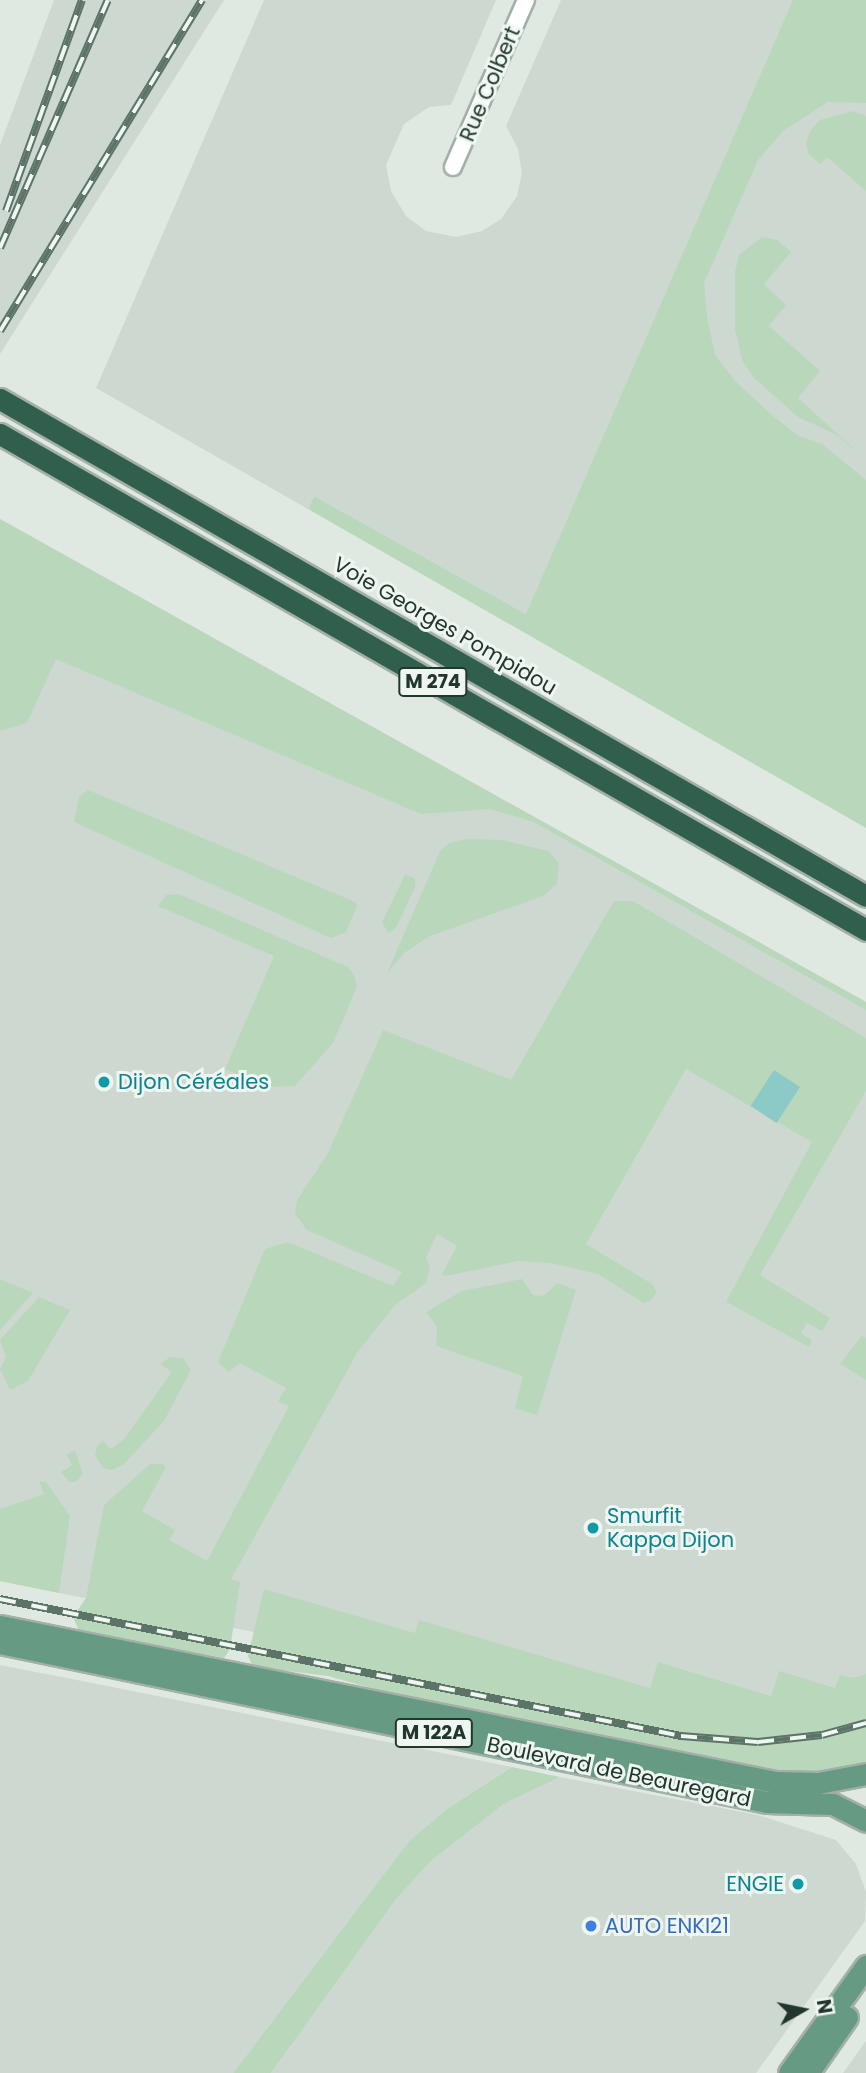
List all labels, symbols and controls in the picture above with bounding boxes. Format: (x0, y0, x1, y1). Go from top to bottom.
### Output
street label: Rue Colbert (454, 23, 526, 145)
street label: Voie Georges Pompidou (329, 552, 561, 700)
road number: M 274 (398, 666, 468, 698)
place label: Dijon Céréales (118, 1069, 269, 1095)
marker: Dijon Céréales (96, 1074, 112, 1090)
place label: Smurfit Kappa Dijon (607, 1503, 734, 1553)
marker: Smurfit Kappa Dijon (585, 1520, 601, 1536)
road number: M 122A (394, 1718, 474, 1749)
street label: Boulevard de Beauregard (485, 1732, 753, 1812)
place label: ENGIE (726, 1871, 784, 1897)
marker: ENGIE (790, 1876, 806, 1892)
place label: AUTO ENKI21 (605, 1913, 729, 1939)
marker: AUTO ENKI21 (583, 1918, 599, 1934)
north arrow (768, 1975, 838, 2045)
text: N (810, 1997, 839, 2016)

